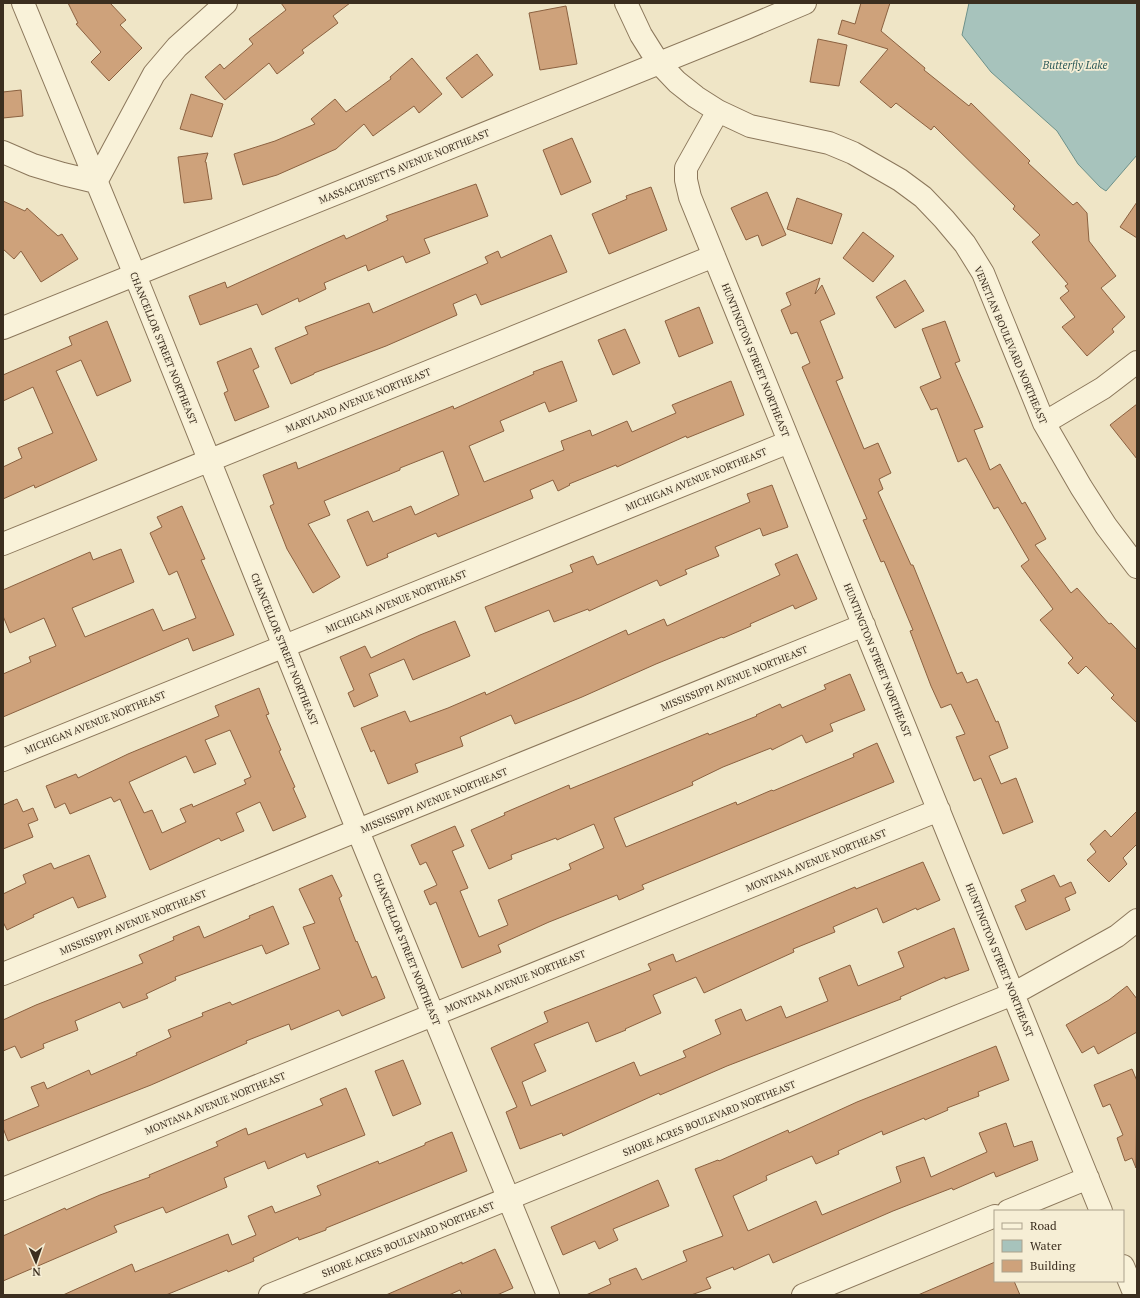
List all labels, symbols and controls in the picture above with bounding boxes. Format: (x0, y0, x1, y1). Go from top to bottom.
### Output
water label: Butterfly Lake (1042, 58, 1107, 72)
street label: MASSACHUSETTS AVENUE NORTHEAST (317, 126, 492, 207)
street label: VENETIAN BOULEVARD NORTHEAST (971, 264, 1050, 426)
street label: CHANCELLOR STREET NORTHEAST (127, 270, 200, 426)
street label: HUNTINGTON STREET NORTHEAST (719, 281, 792, 439)
street label: MARYLAND AVENUE NORTHEAST (284, 365, 433, 436)
street label: MICHIGAN AVENUE NORTHEAST (623, 445, 769, 514)
street label: MICHIGAN AVENUE NORTHEAST (323, 567, 469, 636)
street label: CHANCELLOR STREET NORTHEAST (248, 571, 321, 727)
street label: HUNTINGTON STREET NORTHEAST (841, 581, 914, 739)
street label: MISSISSIPPI AVENUE NORTHEAST (659, 643, 810, 714)
street label: MICHIGAN AVENUE NORTHEAST (22, 688, 168, 757)
street label: MISSISSIPPI AVENUE NORTHEAST (359, 765, 510, 836)
street label: MONTANA AVENUE NORTHEAST (744, 826, 889, 895)
street label: CHANCELLOR STREET NORTHEAST (370, 871, 443, 1027)
street label: HUNTINGTON STREET NORTHEAST (963, 881, 1036, 1039)
street label: MISSISSIPPI AVENUE NORTHEAST (58, 887, 209, 958)
street label: MONTANA AVENUE NORTHEAST (443, 947, 588, 1016)
street label: MONTANA AVENUE NORTHEAST (143, 1069, 288, 1138)
street label: SHORE ACRES BOULEVARD NORTHEAST (621, 1078, 798, 1159)
street label: SHORE ACRES BOULEVARD NORTHEAST (320, 1199, 497, 1280)
legend (994, 1210, 1124, 1282)
text: Road (1030, 1218, 1057, 1233)
text: Water (1030, 1238, 1062, 1253)
north arrow (16, 1242, 56, 1282)
text: Building (1030, 1258, 1076, 1273)
text: N (31, 1265, 41, 1279)

